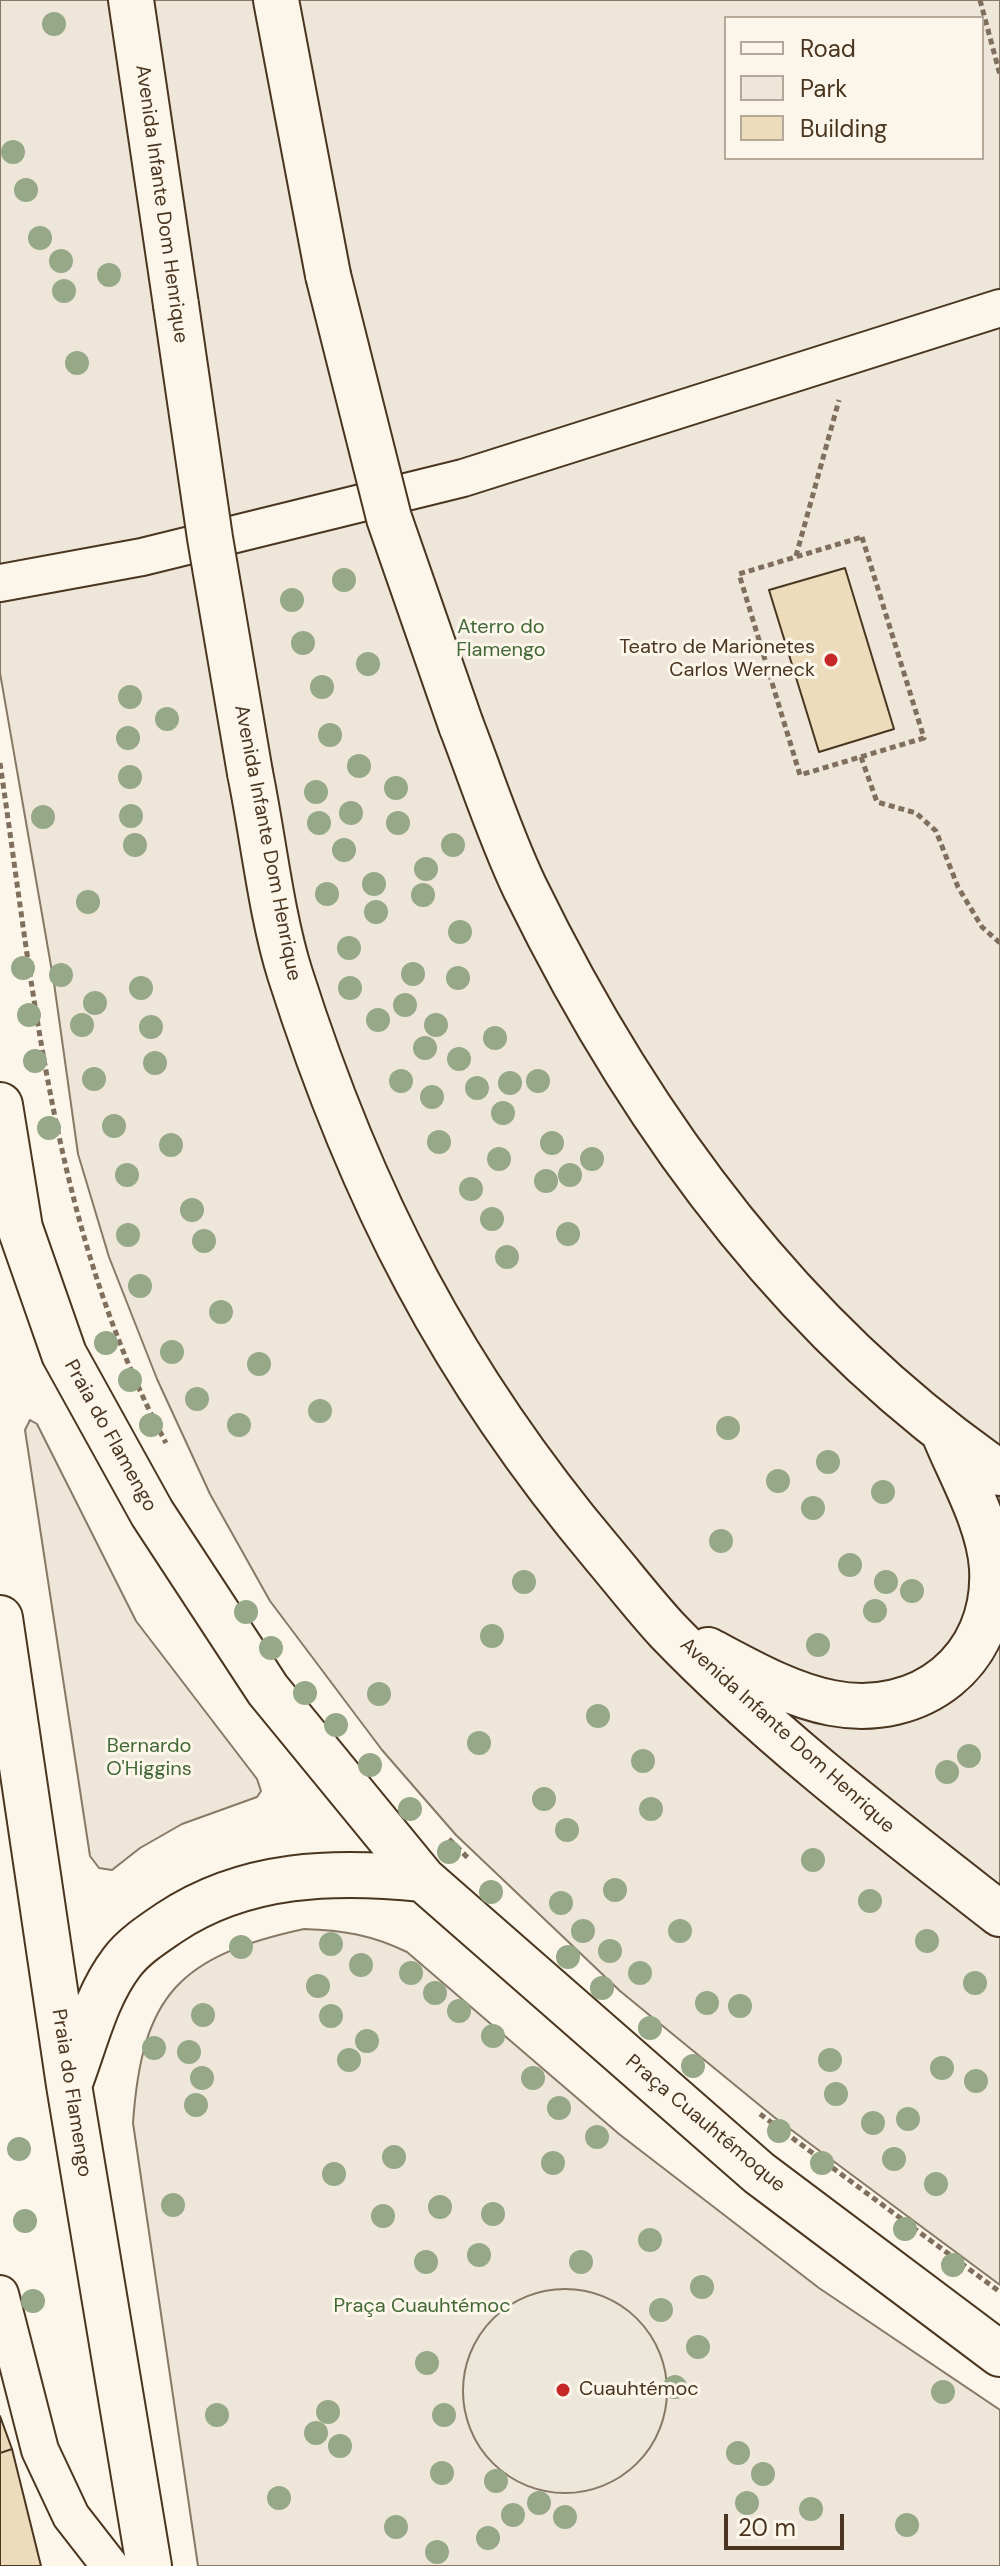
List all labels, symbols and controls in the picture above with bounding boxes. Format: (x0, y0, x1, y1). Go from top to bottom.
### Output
legend (724, 16, 984, 160)
text: Road (800, 33, 856, 64)
street label: Avenida Infante Dom Henrique (130, 63, 192, 345)
text: Park (800, 73, 847, 104)
text: Building (800, 113, 887, 144)
park label: Aterro do Flamengo (456, 616, 546, 663)
place label: Teatro de Marionetes Carlos Werneck (619, 636, 815, 683)
marker: Teatro de Marionetes Carlos Werneck (822, 651, 840, 669)
street label: Avenida Infante Dom Henrique (228, 703, 306, 983)
street label: Praia do Flamengo (58, 1356, 162, 1516)
street label: Avenida Infante Dom Henrique (675, 1633, 899, 1839)
park label: Bernardo O'Higgins (106, 1735, 192, 1782)
street label: Praia do Flamengo (46, 2007, 96, 2179)
street label: Praça Cuauhtémoque (620, 2050, 790, 2198)
park label: Praça Cuauhtémoc (333, 2295, 511, 2319)
place label: Cuauhtémoc (579, 2378, 699, 2402)
marker: Cuauhtémoc (554, 2381, 572, 2399)
scale bar (728, 2498, 848, 2548)
text: 20 m (738, 2512, 796, 2543)

